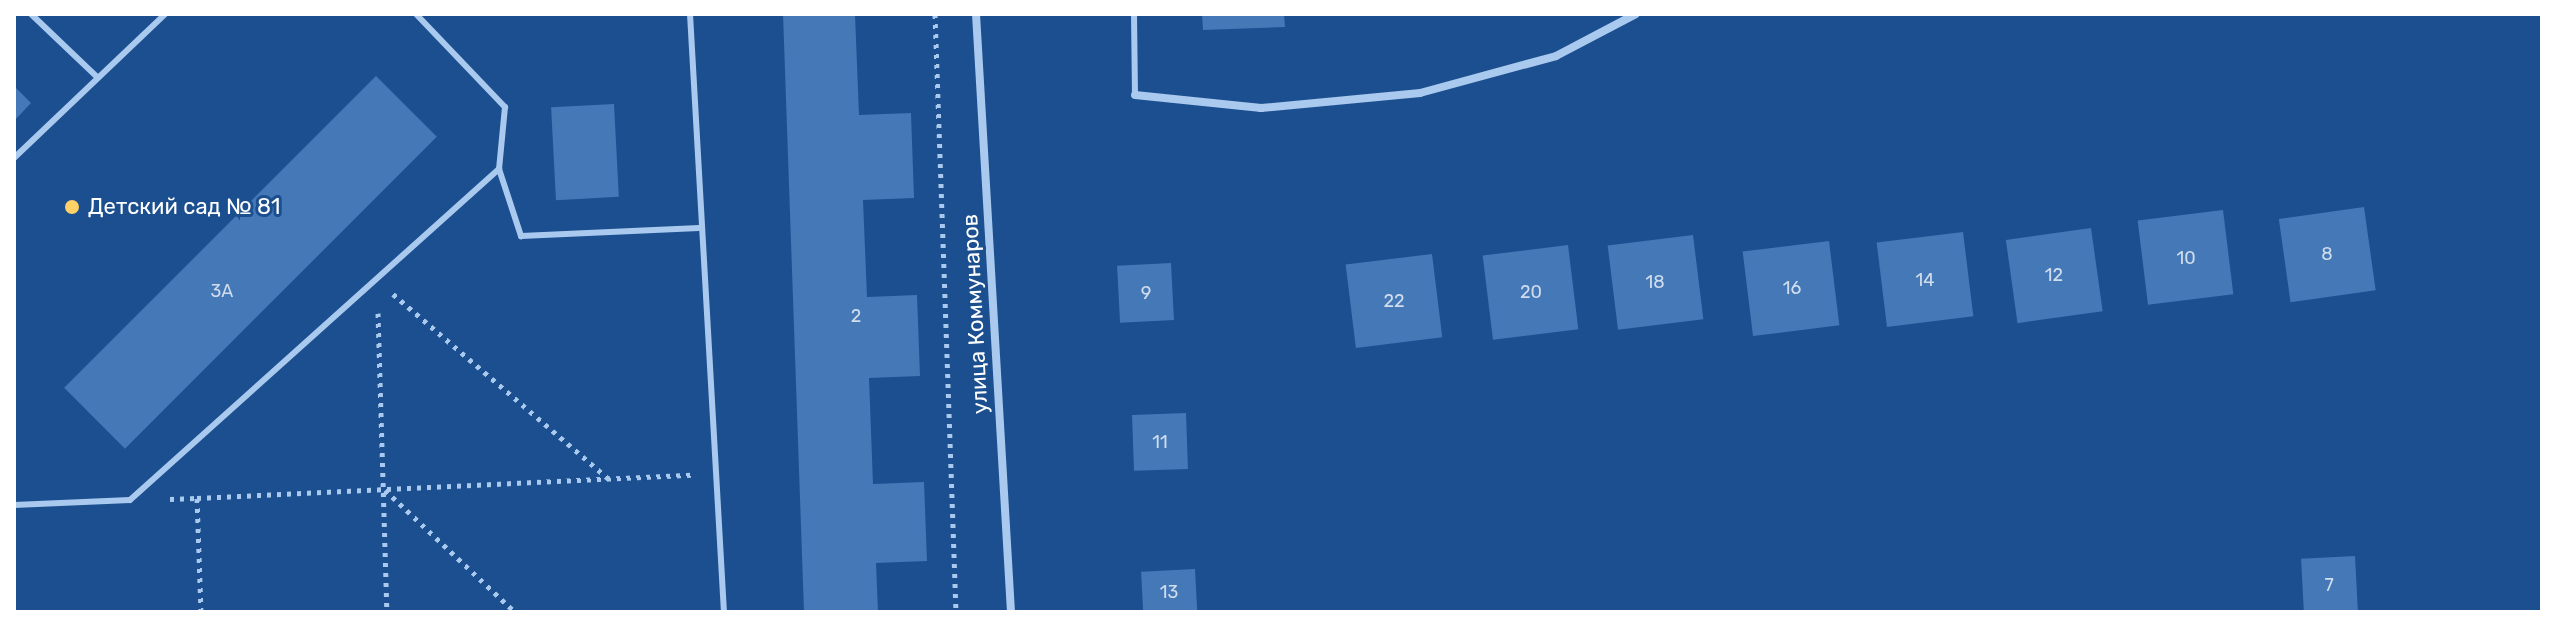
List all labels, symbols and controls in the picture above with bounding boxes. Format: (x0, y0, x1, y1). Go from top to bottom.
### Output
place label: Детский сад № 81 (88, 194, 280, 220)
marker: Детский сад № 81 (63, 198, 81, 216)
street label: улица Коммунаров (957, 213, 993, 415)
house number: 8 (2321, 243, 2333, 265)
house number: 10 (2176, 247, 2196, 269)
house number: 12 (2045, 264, 2063, 286)
house number: 14 (1916, 269, 1934, 291)
house number: 18 (1645, 271, 1665, 293)
house number: 16 (1783, 277, 1801, 299)
house number: 3А (211, 280, 233, 302)
house number: 20 (1520, 281, 1542, 303)
house number: 9 (1141, 282, 1151, 304)
house number: 22 (1383, 290, 1405, 312)
house number: 2 (851, 305, 861, 327)
house number: 11 (1152, 431, 1168, 453)
house number: 7 (2324, 574, 2334, 596)
house number: 13 (1160, 581, 1178, 603)

